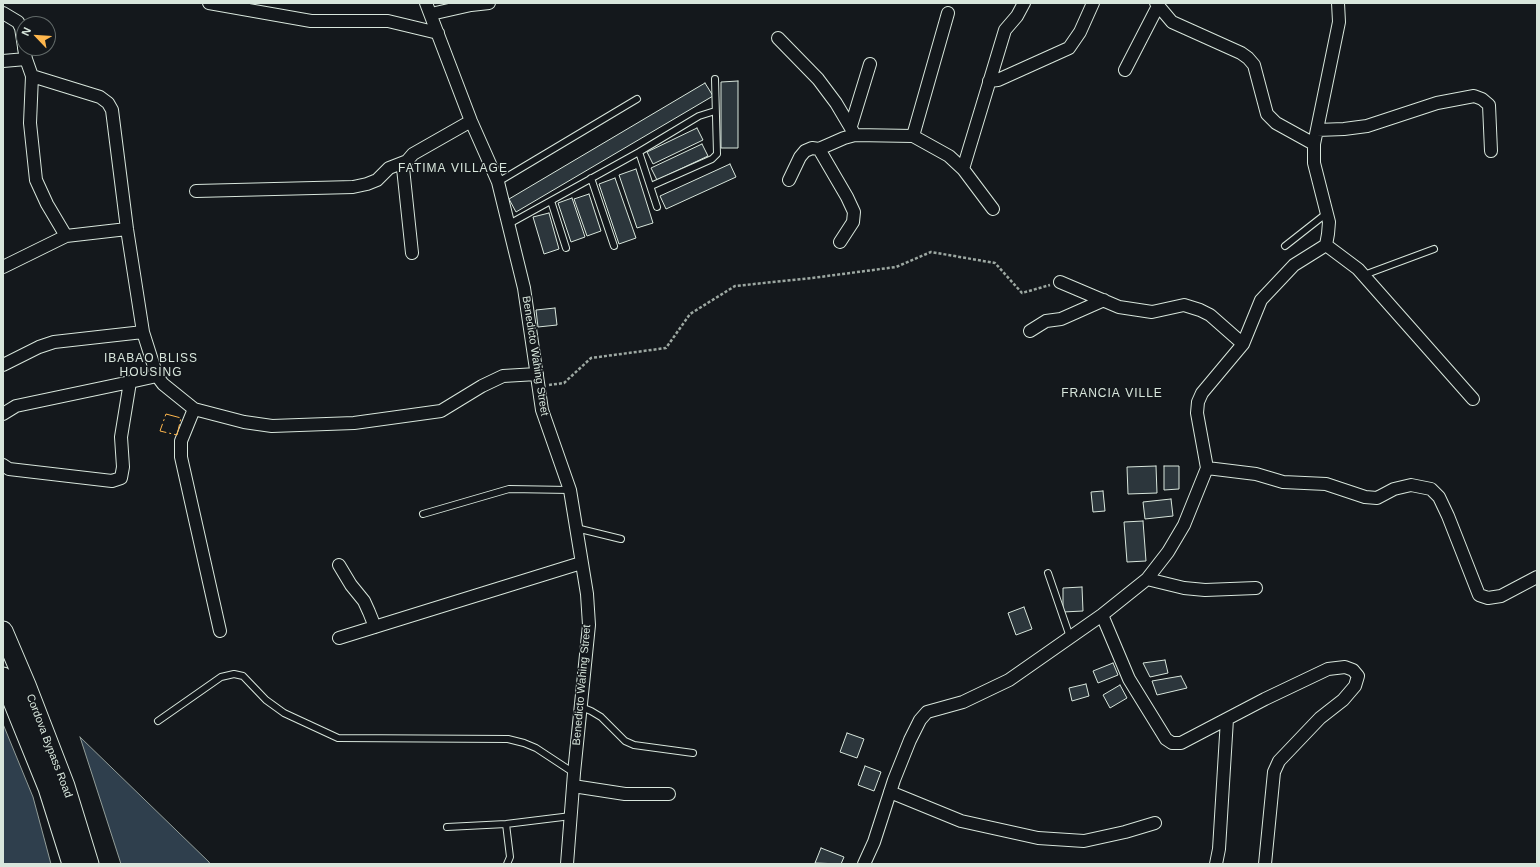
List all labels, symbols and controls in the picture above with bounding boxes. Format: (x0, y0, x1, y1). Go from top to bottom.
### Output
north arrow (16, 16, 56, 56)
text: N (19, 25, 33, 37)
district label: FATIMA VILLAGE (398, 162, 508, 176)
street label: Benedicto Wahing Street (519, 295, 551, 417)
district label: IBABAO BLISS HOUSING (104, 352, 198, 380)
district label: FRANCIA VILLE (1061, 387, 1163, 401)
street label: Benedicto Wahing Street (570, 624, 594, 746)
street label: Cordova Bypass Road (23, 692, 75, 800)

